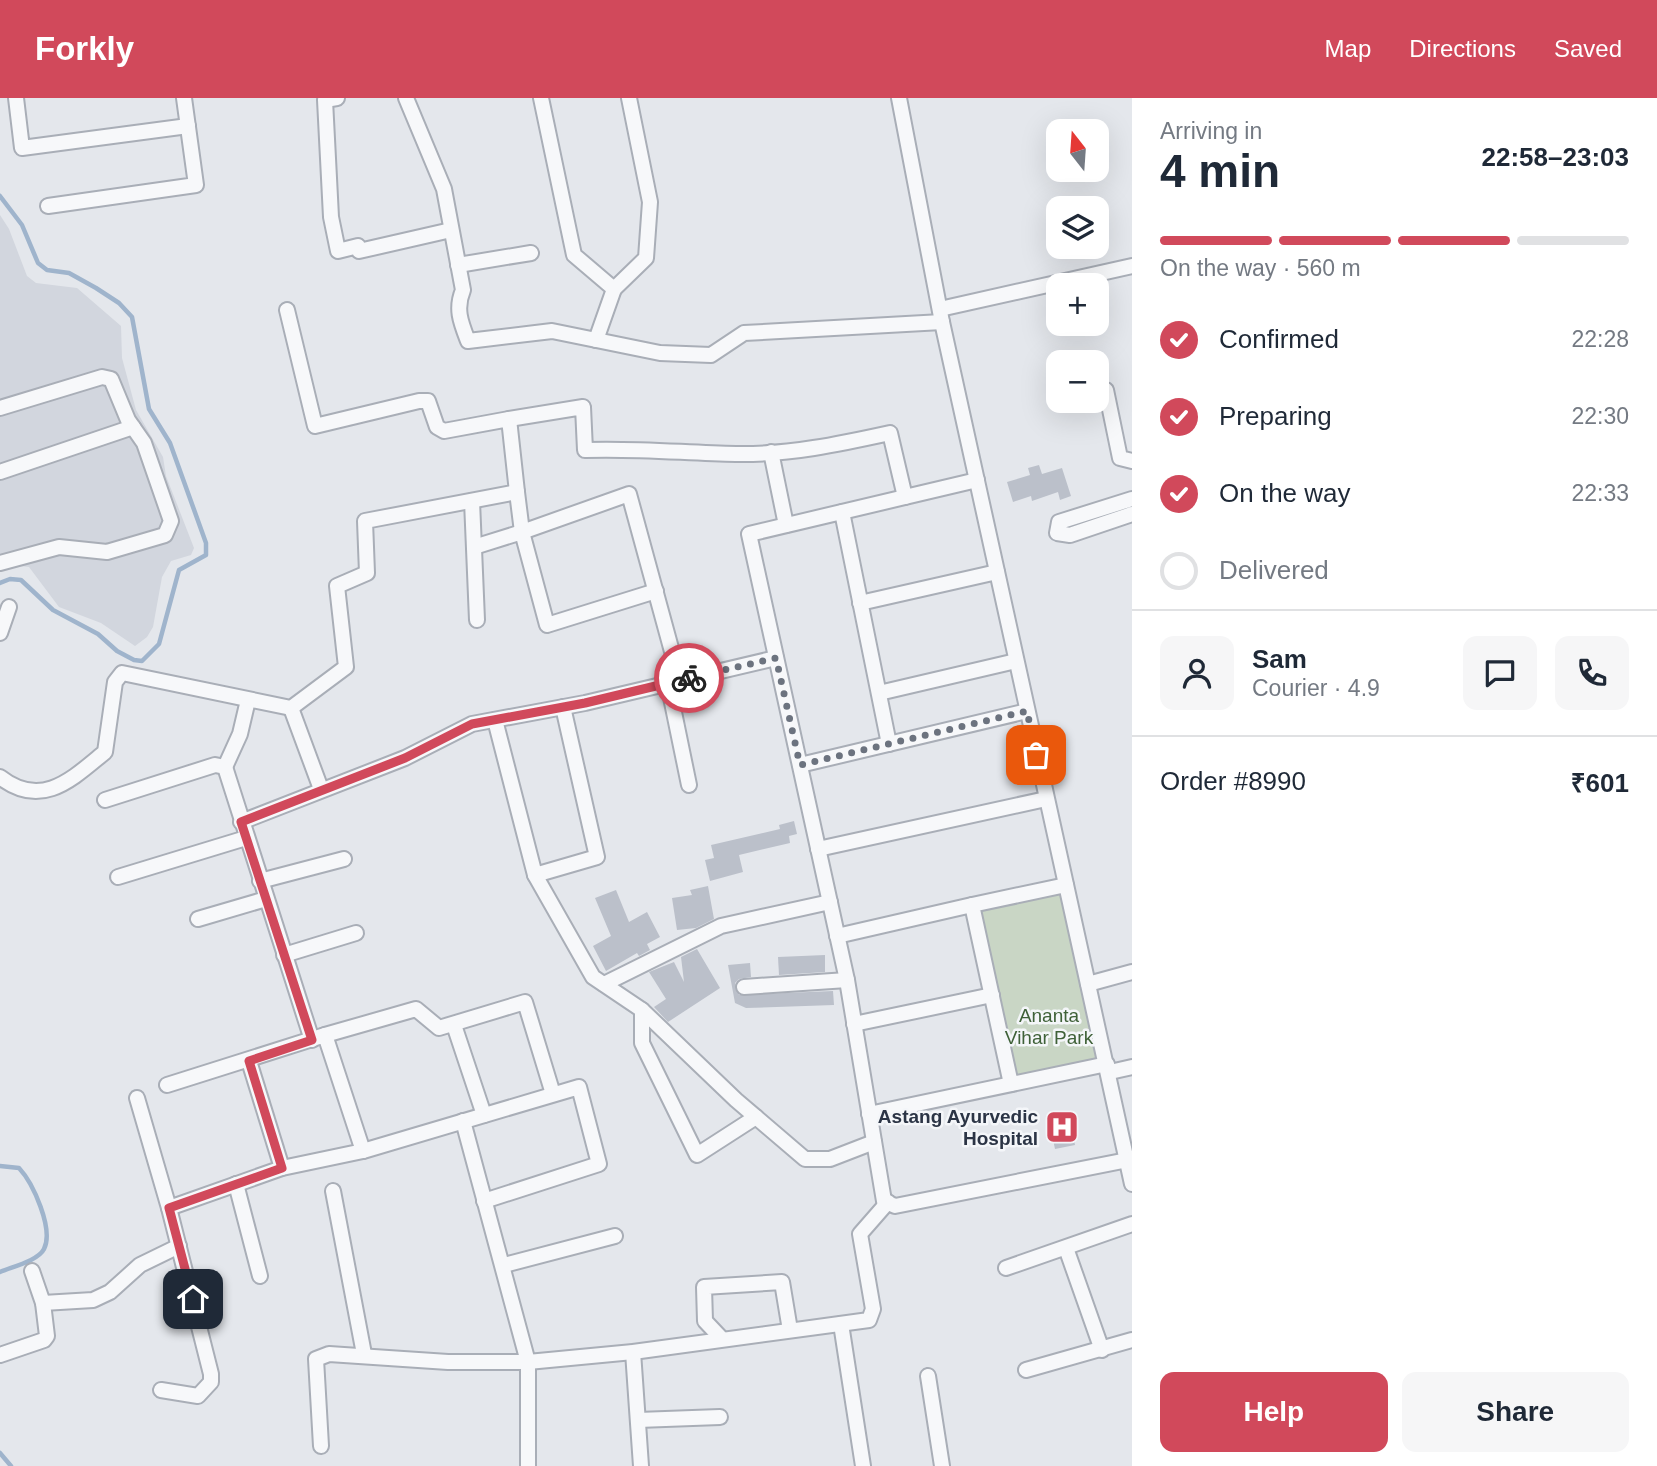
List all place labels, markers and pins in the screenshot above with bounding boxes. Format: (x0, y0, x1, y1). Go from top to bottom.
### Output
pin (1006, 725, 1066, 785)
place label: Astang Ayurvedic Hospital (878, 1106, 1038, 1149)
hospital icon: Astang Ayurvedic Hospital (1043, 1108, 1081, 1146)
pin (163, 1269, 223, 1329)

